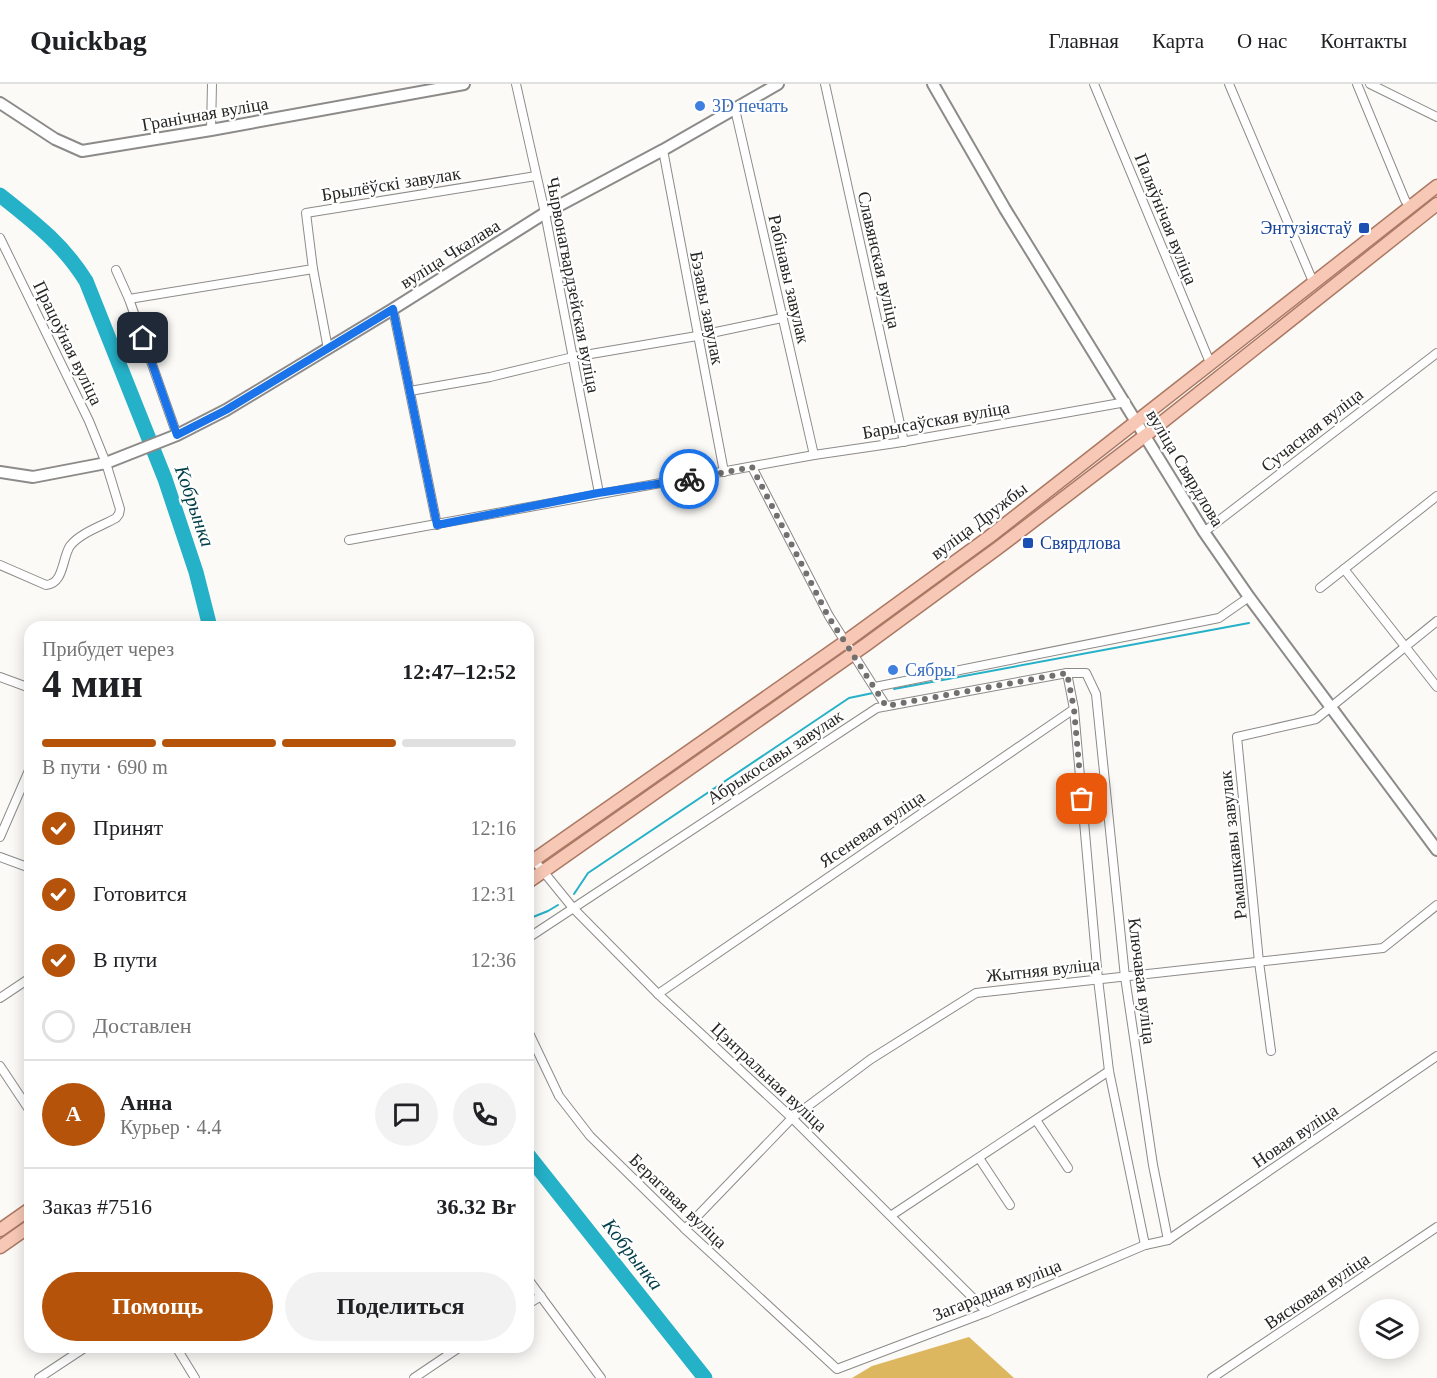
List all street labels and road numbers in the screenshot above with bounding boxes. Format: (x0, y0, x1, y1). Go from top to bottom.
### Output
street label: Гранічная вуліца (140, 93, 270, 135)
street label: Паляўнічая вуліца (1131, 151, 1201, 287)
street label: Брылёўскі завулак (320, 163, 462, 205)
street label: Чырвонагвардзейская вуліца (542, 175, 604, 395)
street label: Славянская вуліца (853, 189, 905, 331)
street label: Рабінавы завулак (764, 213, 814, 346)
street label: вуліца Чкалава (396, 215, 504, 293)
street label: Бэзавы завулак (686, 250, 728, 367)
street label: Працоўная вуліца (29, 278, 107, 408)
street label: Сучасная вуліца (1257, 384, 1367, 476)
street label: Барысаўская вуліца (861, 397, 1011, 443)
street label: вуліца Свярдлова (1142, 406, 1228, 530)
street label: вуліца Дружбы (927, 478, 1031, 564)
street label: Абрыкосавы завулак (703, 706, 847, 808)
street label: Рамашкавы завулак (1215, 769, 1251, 920)
street label: Ясеневая вуліца (816, 786, 928, 872)
street label: Ключавая вуліца (1124, 916, 1160, 1046)
street label: Жытняя вуліца (985, 954, 1101, 986)
street label: Цэнтральная вуліца (707, 1018, 831, 1136)
street label: Новая вуліца (1248, 1100, 1342, 1172)
street label: Берагавая вуліца (625, 1150, 731, 1252)
street label: Вясковая вуліца (1261, 1249, 1373, 1333)
street label: Загарадная вуліца (930, 1255, 1064, 1325)

